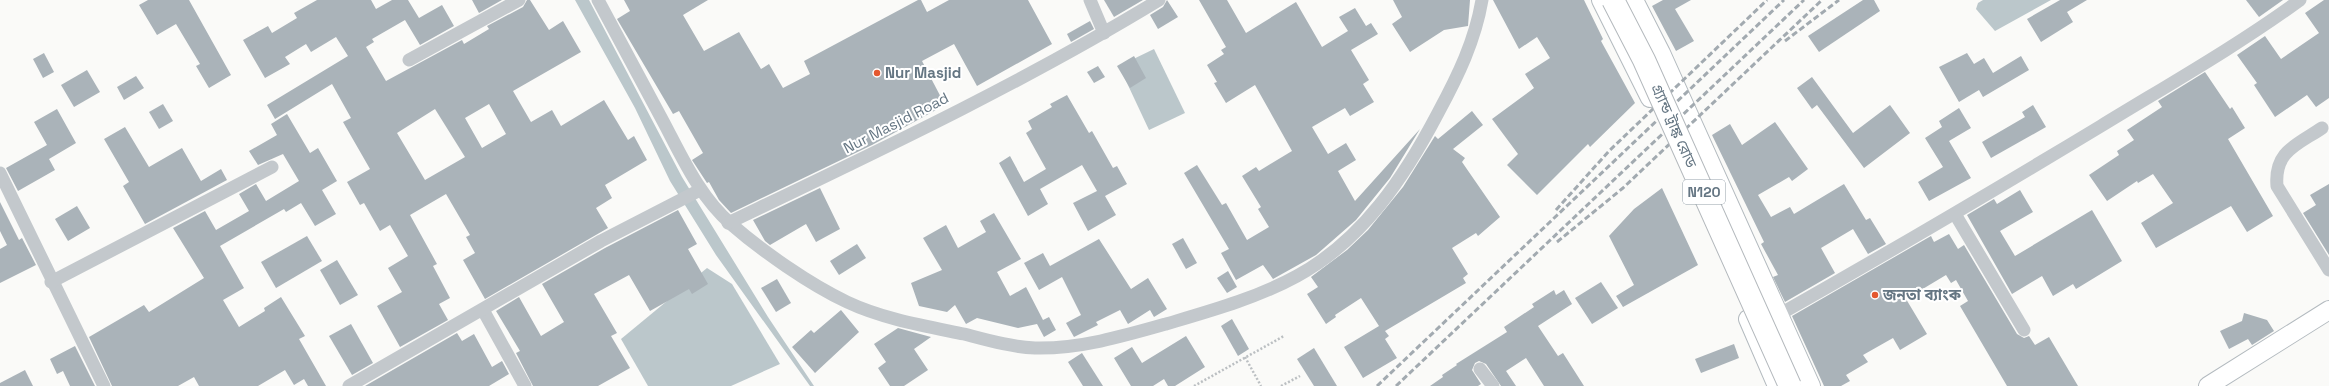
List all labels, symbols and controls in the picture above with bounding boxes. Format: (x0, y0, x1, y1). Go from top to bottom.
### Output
place label: Nur Masjid (885, 63, 961, 82)
marker: Nur Masjid (872, 68, 882, 78)
street label: গ্র্যান্ড ট্রাঙ্ক রোড (1648, 81, 1702, 171)
street label: Nur Masjid Road (840, 88, 952, 157)
road number: N120 (1683, 180, 1725, 204)
place label: জনতা ব্যাংক (1882, 285, 1962, 304)
marker: জনতা ব্যাংক (1870, 290, 1880, 300)

